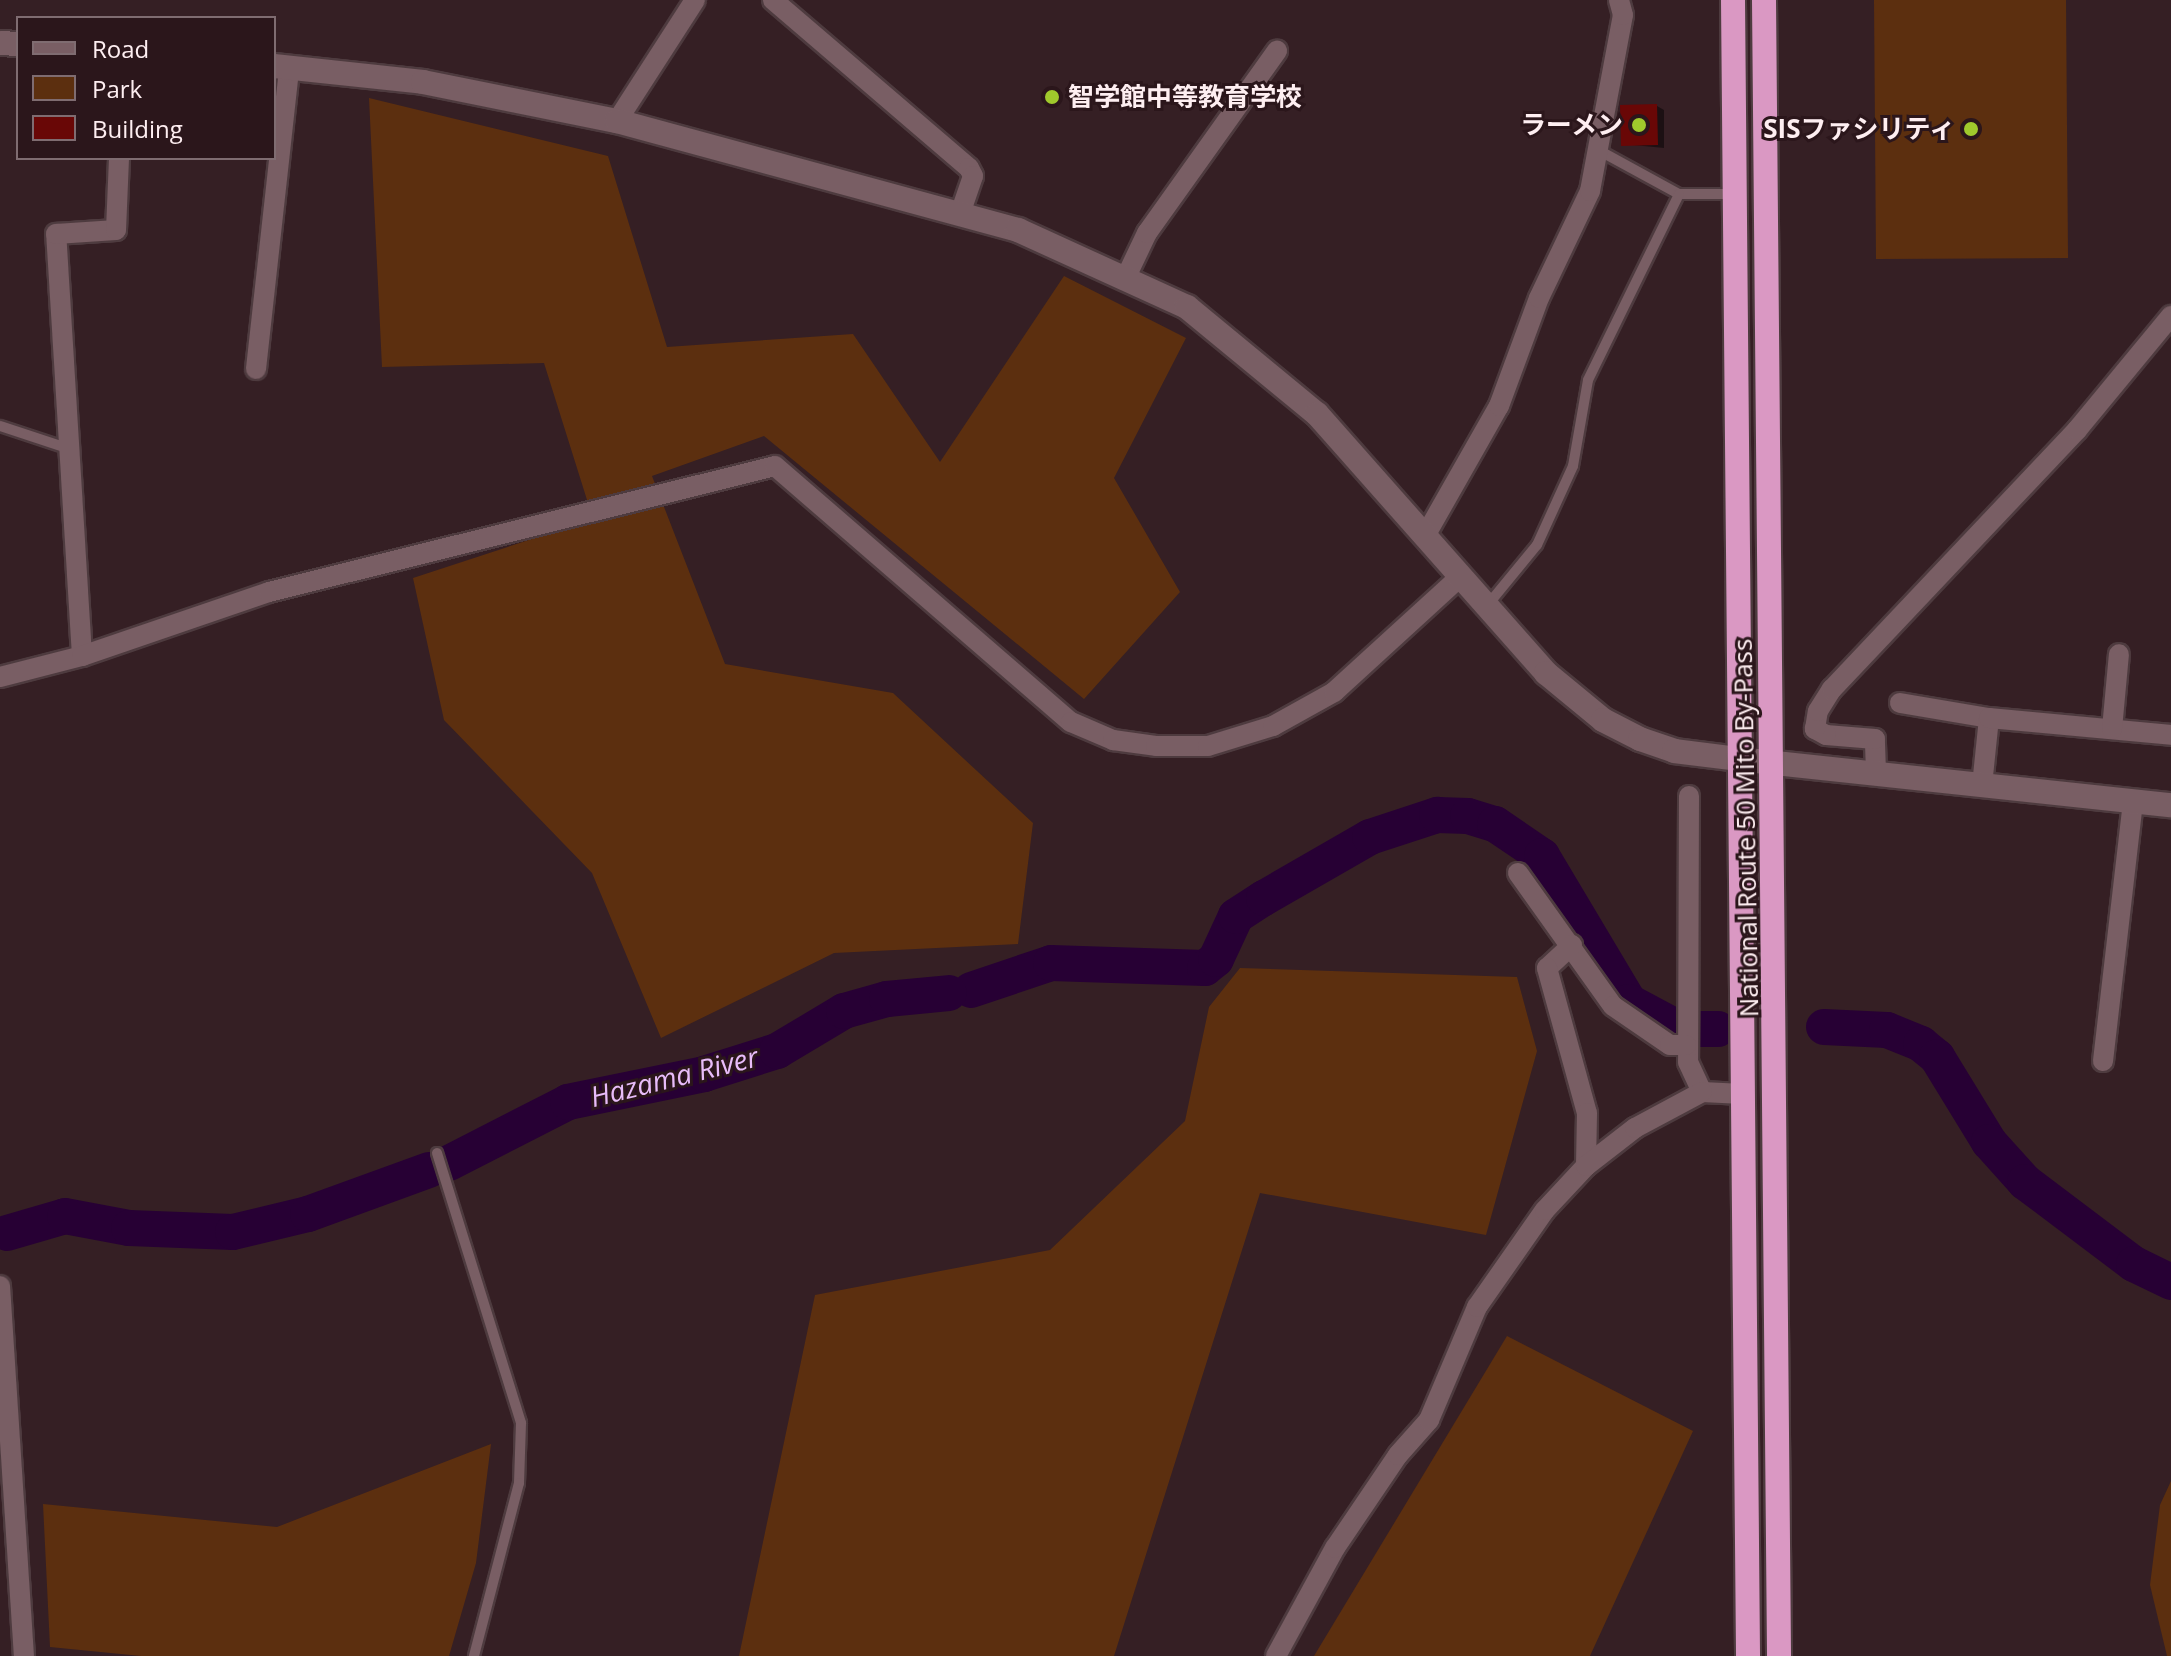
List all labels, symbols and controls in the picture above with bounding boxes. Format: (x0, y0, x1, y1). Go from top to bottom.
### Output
legend (16, 16, 276, 160)
text: Road (92, 32, 149, 65)
text: Park (92, 72, 142, 105)
place label: 智学館中等教育学校 (1068, 81, 1302, 113)
marker: 智学館中等教育学校 (1043, 88, 1061, 106)
place label: ラーメン (1519, 109, 1623, 141)
text: Building (92, 112, 183, 145)
place label: SISファシリティ (1762, 113, 1955, 145)
marker: ラーメン (1630, 116, 1648, 134)
marker: SISファシリティ (1962, 120, 1980, 138)
street label: National Route 50 Mito By-Pass (1727, 638, 1765, 1018)
water label: Hazama River (587, 1039, 761, 1113)

